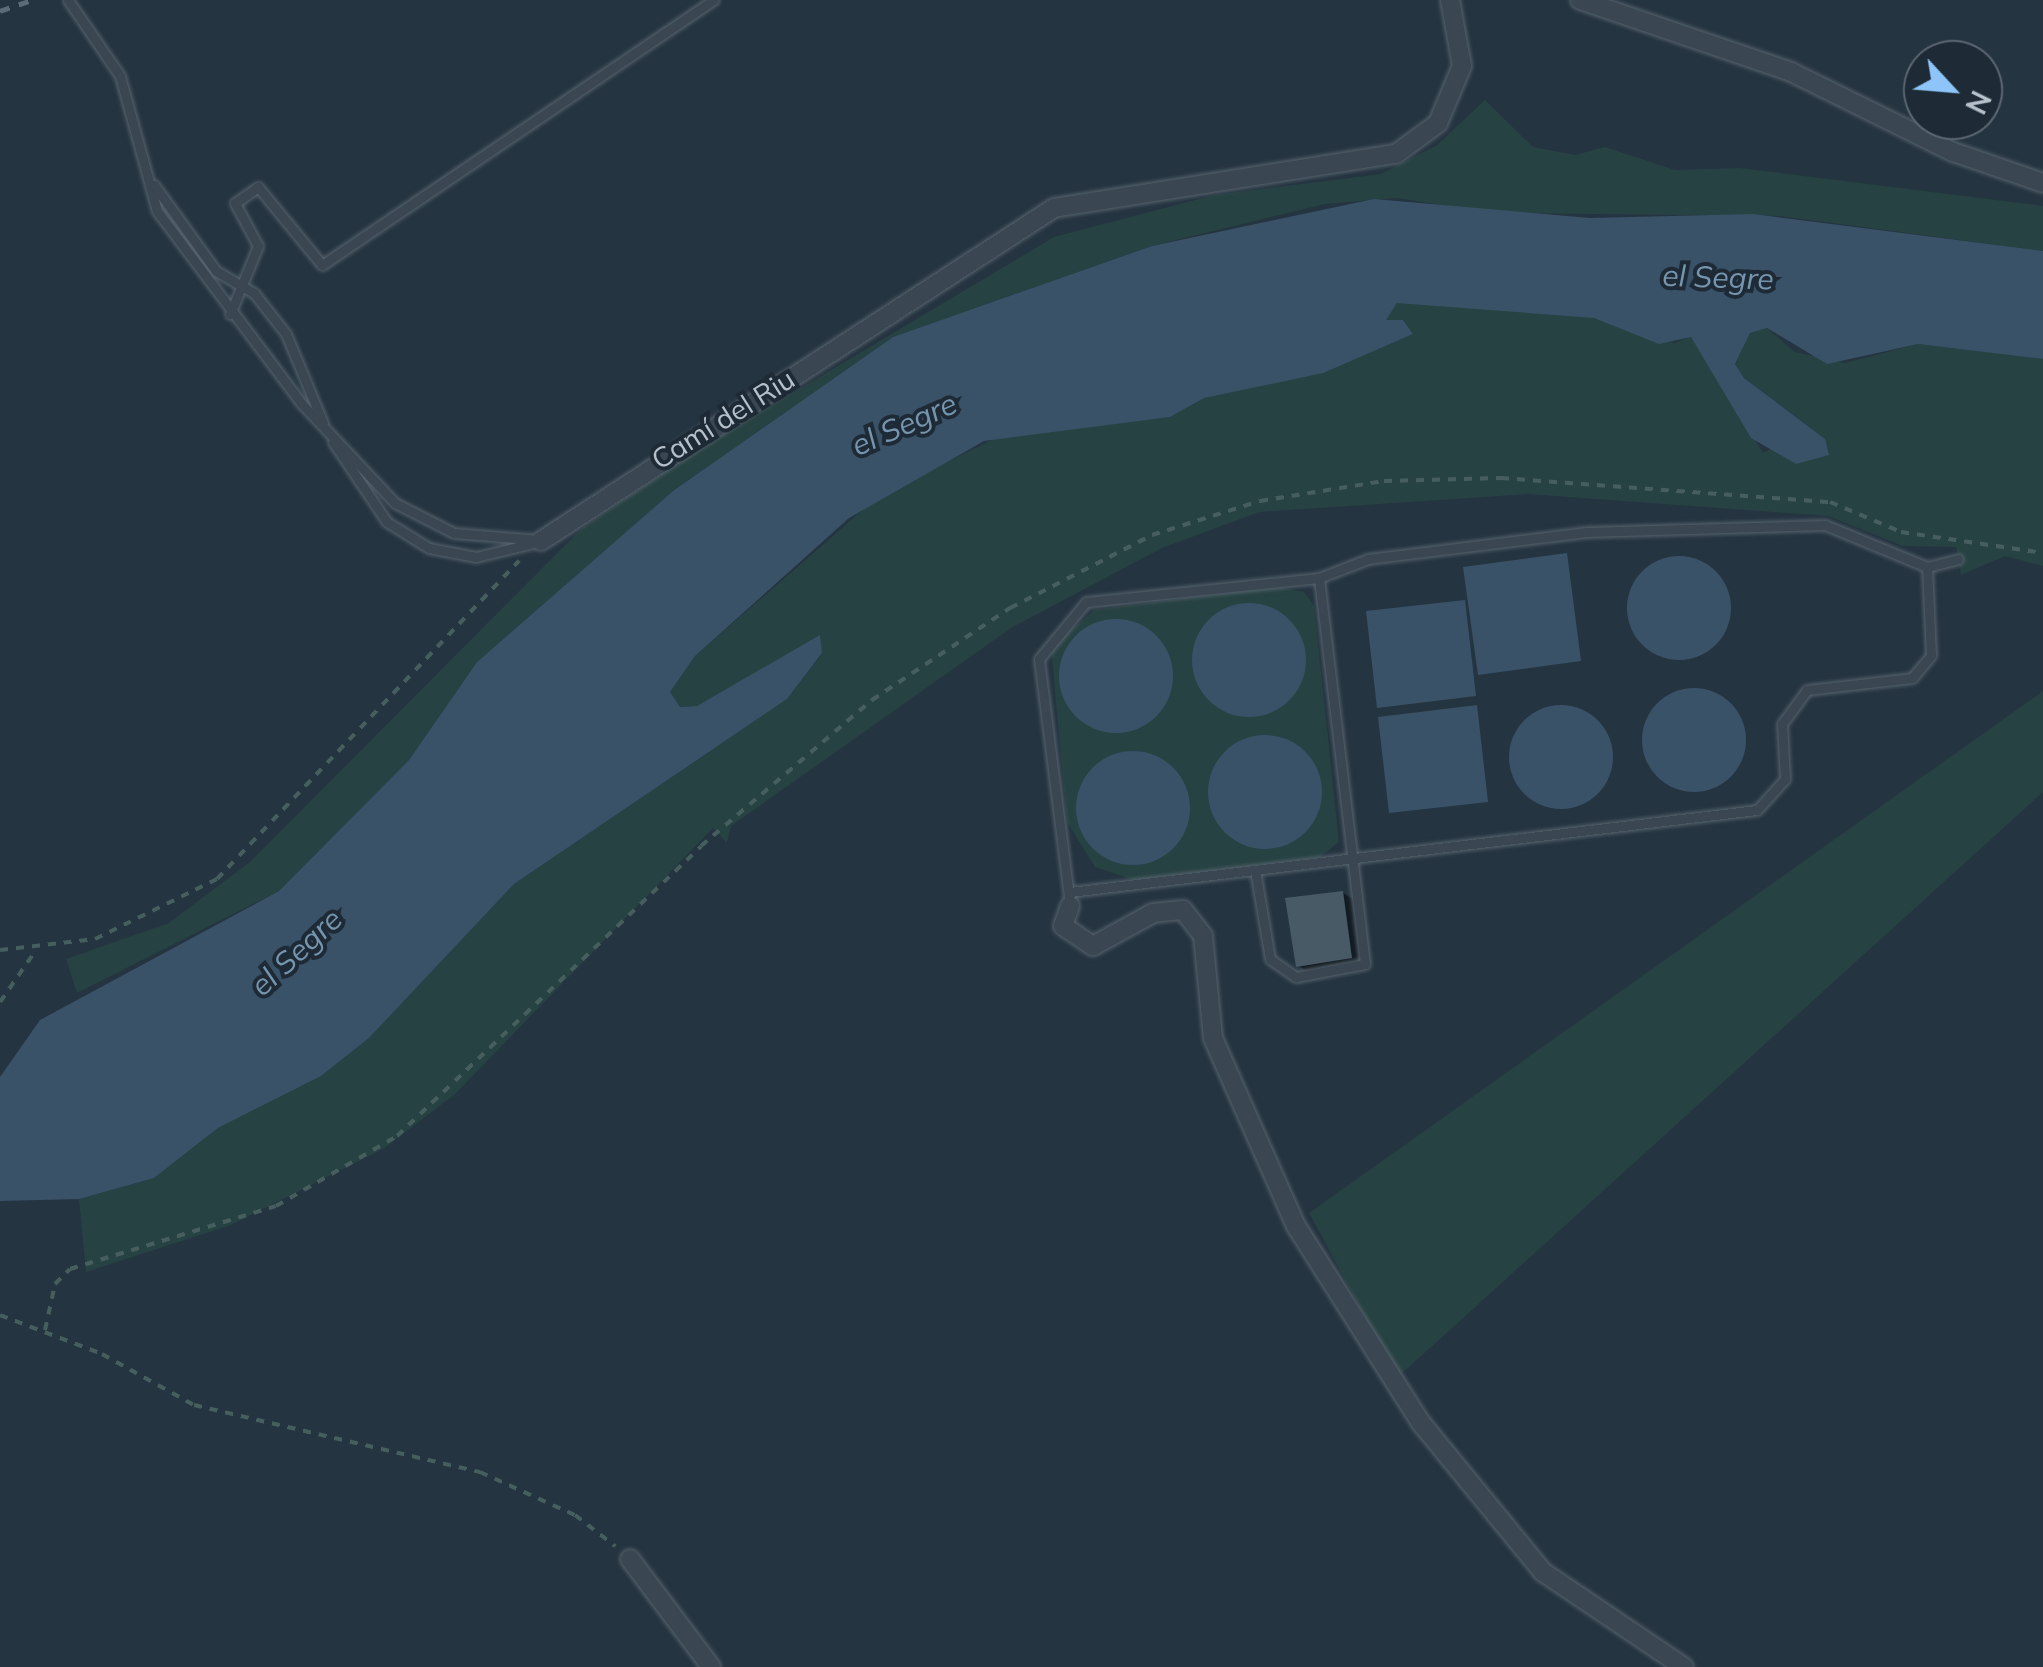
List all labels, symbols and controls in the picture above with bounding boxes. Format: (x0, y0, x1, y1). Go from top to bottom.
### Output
north arrow (1903, 40, 2003, 140)
text: N (1958, 85, 1999, 120)
water label: el Segre (1662, 257, 1774, 297)
street label: Camí del Riu (645, 362, 801, 476)
water label: el Segre (846, 385, 962, 463)
water label: el Segre (243, 901, 349, 1003)

